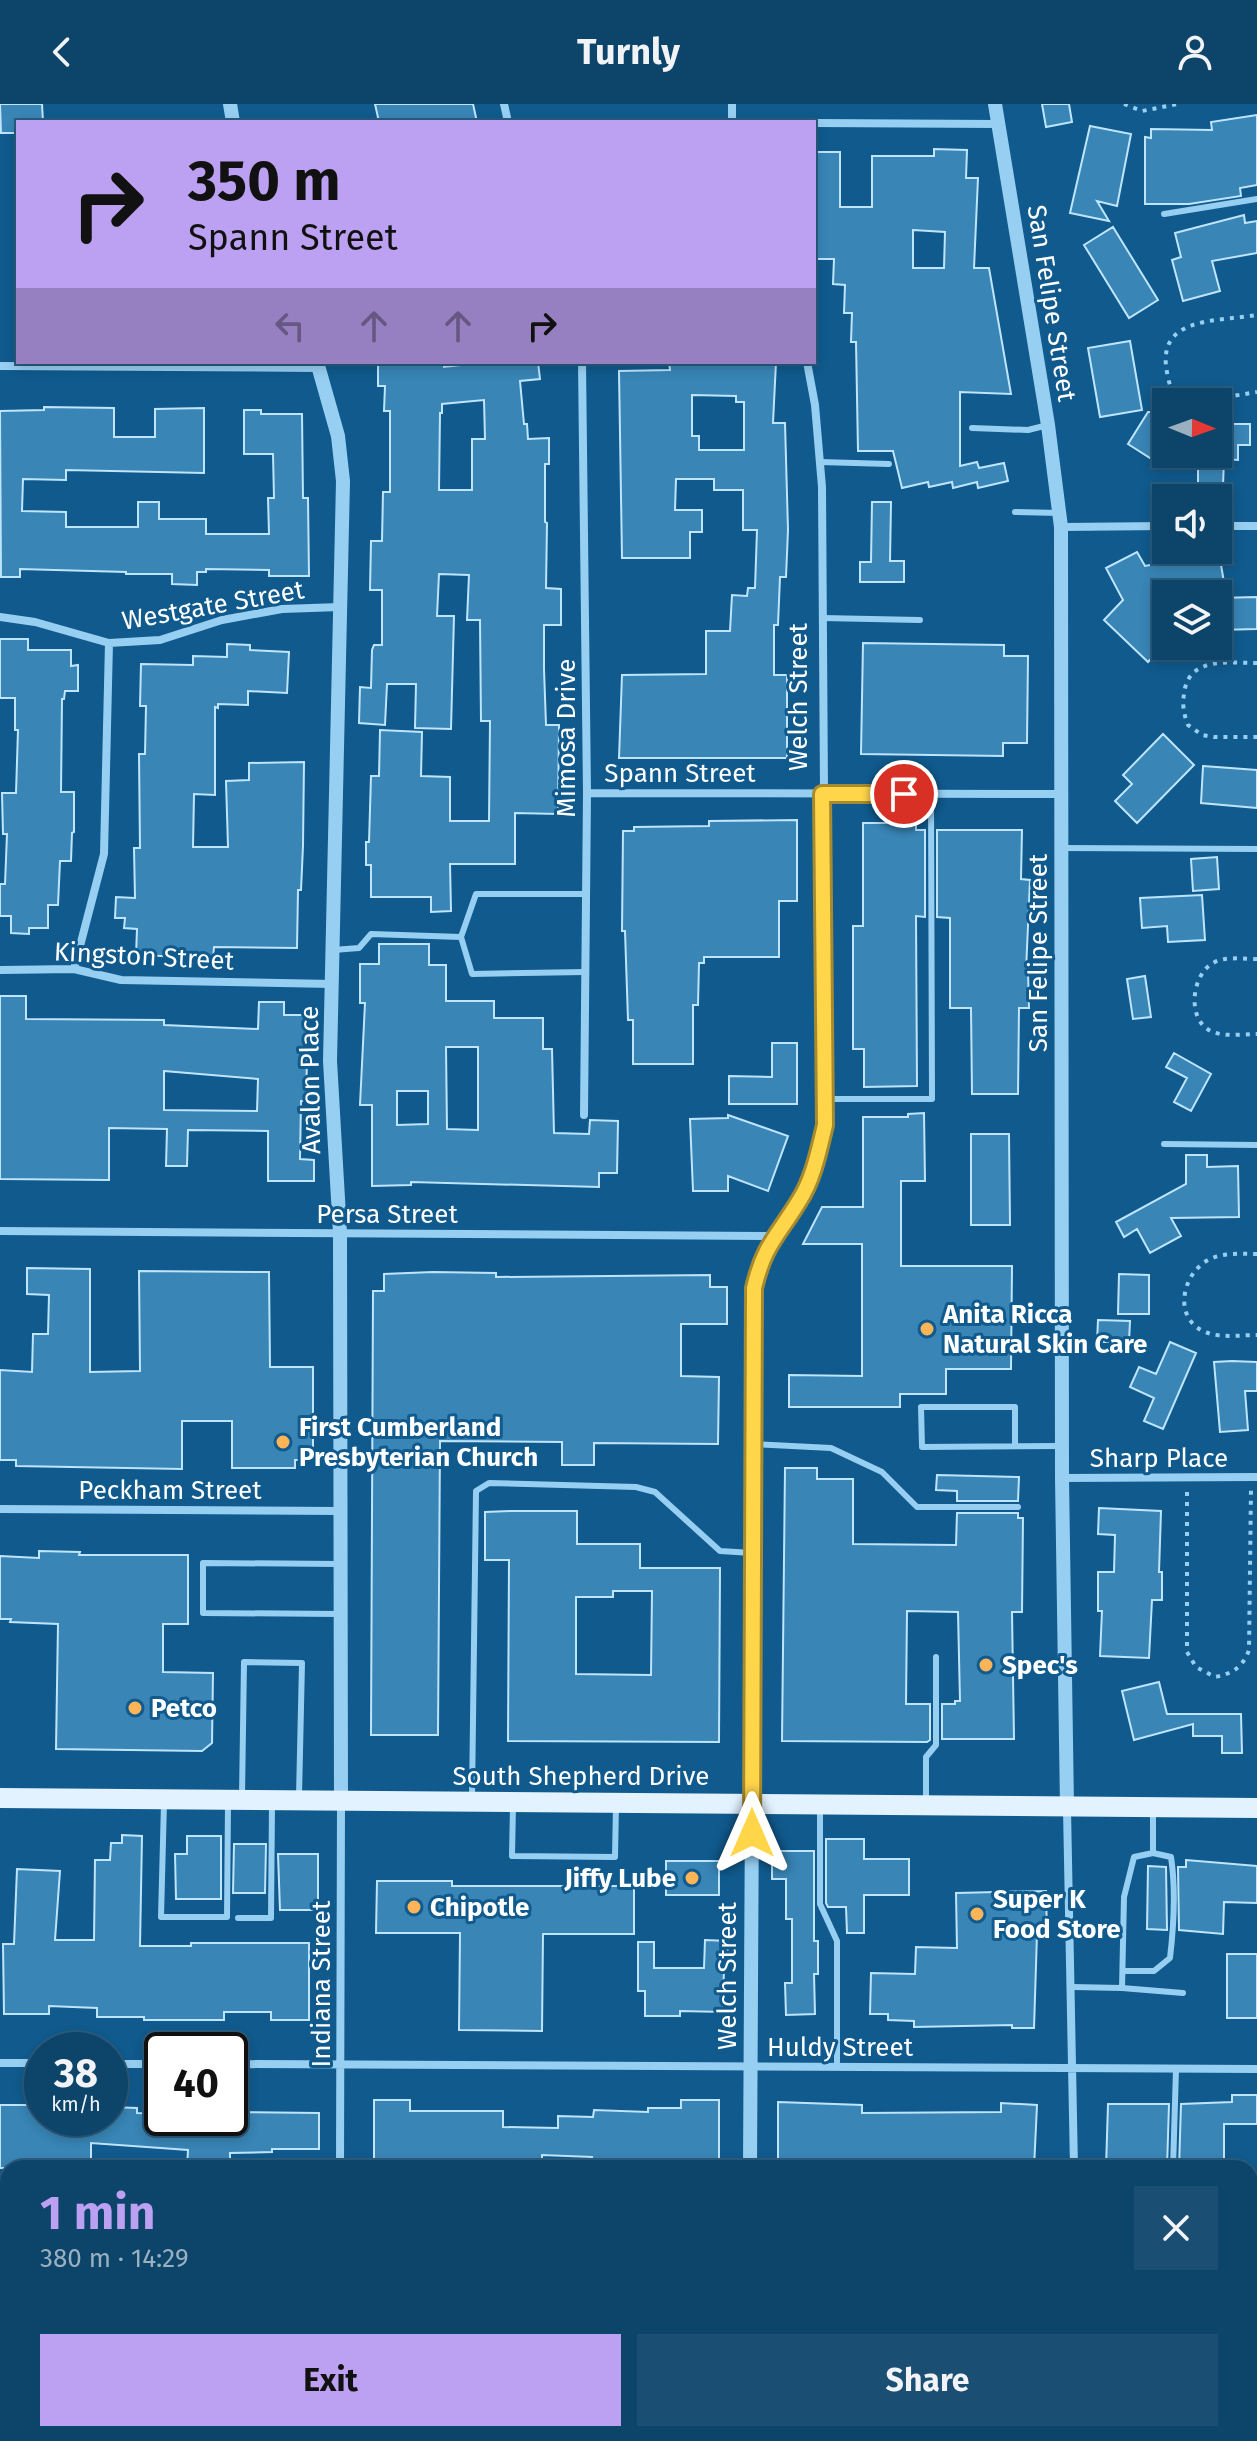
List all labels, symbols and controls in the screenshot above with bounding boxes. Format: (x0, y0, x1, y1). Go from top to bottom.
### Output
icon: back (40, 30, 84, 74)
text: Turnly (577, 30, 680, 74)
icon: person (1173, 30, 1217, 74)
text: 350 m (188, 148, 341, 215)
icon: right (56, 152, 160, 256)
street label: San Felipe Street (1021, 203, 1082, 404)
text: Spann Street (188, 216, 398, 260)
icon: left (268, 304, 312, 348)
icon: ahead (352, 304, 396, 348)
icon: ahead (436, 304, 480, 348)
icon: right (520, 304, 564, 348)
north arrow (1152, 388, 1232, 468)
map controls (1152, 388, 1232, 660)
button: sound (1152, 484, 1232, 564)
street label: Westgate Street (120, 574, 307, 637)
button: layers (1152, 580, 1232, 660)
street label: Welch Street (783, 622, 814, 771)
street label: Mimosa Drive (551, 659, 582, 817)
street label: Spann Street (604, 758, 756, 789)
pin (870, 760, 938, 828)
icon: arrive (882, 772, 926, 816)
street label: San Felipe Street (1023, 853, 1054, 1052)
street label: Kingston Street (53, 936, 235, 977)
street label: Avalon Place (294, 1005, 327, 1155)
street label: Persa Street (316, 1199, 458, 1230)
place label: Anita Ricca Natural Skin Care (942, 1299, 1147, 1360)
marker: Anita Ricca Natural Skin Care (918, 1320, 936, 1338)
place label: First Cumberland Presbyterian Church (299, 1412, 538, 1473)
marker: First Cumberland Presbyterian Church (274, 1433, 292, 1451)
street label: Sharp Place (1090, 1443, 1228, 1474)
street label: Peckham Street (78, 1475, 262, 1506)
place label: Spec's (1002, 1650, 1078, 1681)
marker: Spec's (977, 1656, 995, 1674)
place label: Petco (151, 1693, 217, 1724)
marker: Petco (126, 1699, 144, 1717)
street label: South Shepherd Drive (452, 1761, 710, 1792)
position arrow (710, 1791, 794, 1875)
place label: Jiffy Lube (564, 1863, 676, 1894)
marker: Jiffy Lube (683, 1869, 701, 1887)
place label: Super K Food Store (993, 1884, 1121, 1945)
place label: Chipotle (430, 1892, 529, 1923)
marker: Chipotle (405, 1898, 423, 1916)
street label: Indiana Street (306, 1900, 337, 2067)
street label: Welch Street (712, 1901, 743, 2050)
marker: Super K Food Store (968, 1905, 986, 1923)
speed limit sign: 40 (144, 2032, 248, 2136)
street label: Huldy Street (767, 2032, 914, 2063)
text: 38 (54, 2050, 98, 2098)
text: km/h (51, 2092, 101, 2116)
text: 1 min (40, 2184, 155, 2242)
button: close (1134, 2186, 1218, 2270)
text: 380 m · 14:29 (40, 2243, 189, 2274)
button: Exit (40, 2334, 621, 2426)
button: Share (637, 2334, 1218, 2426)

